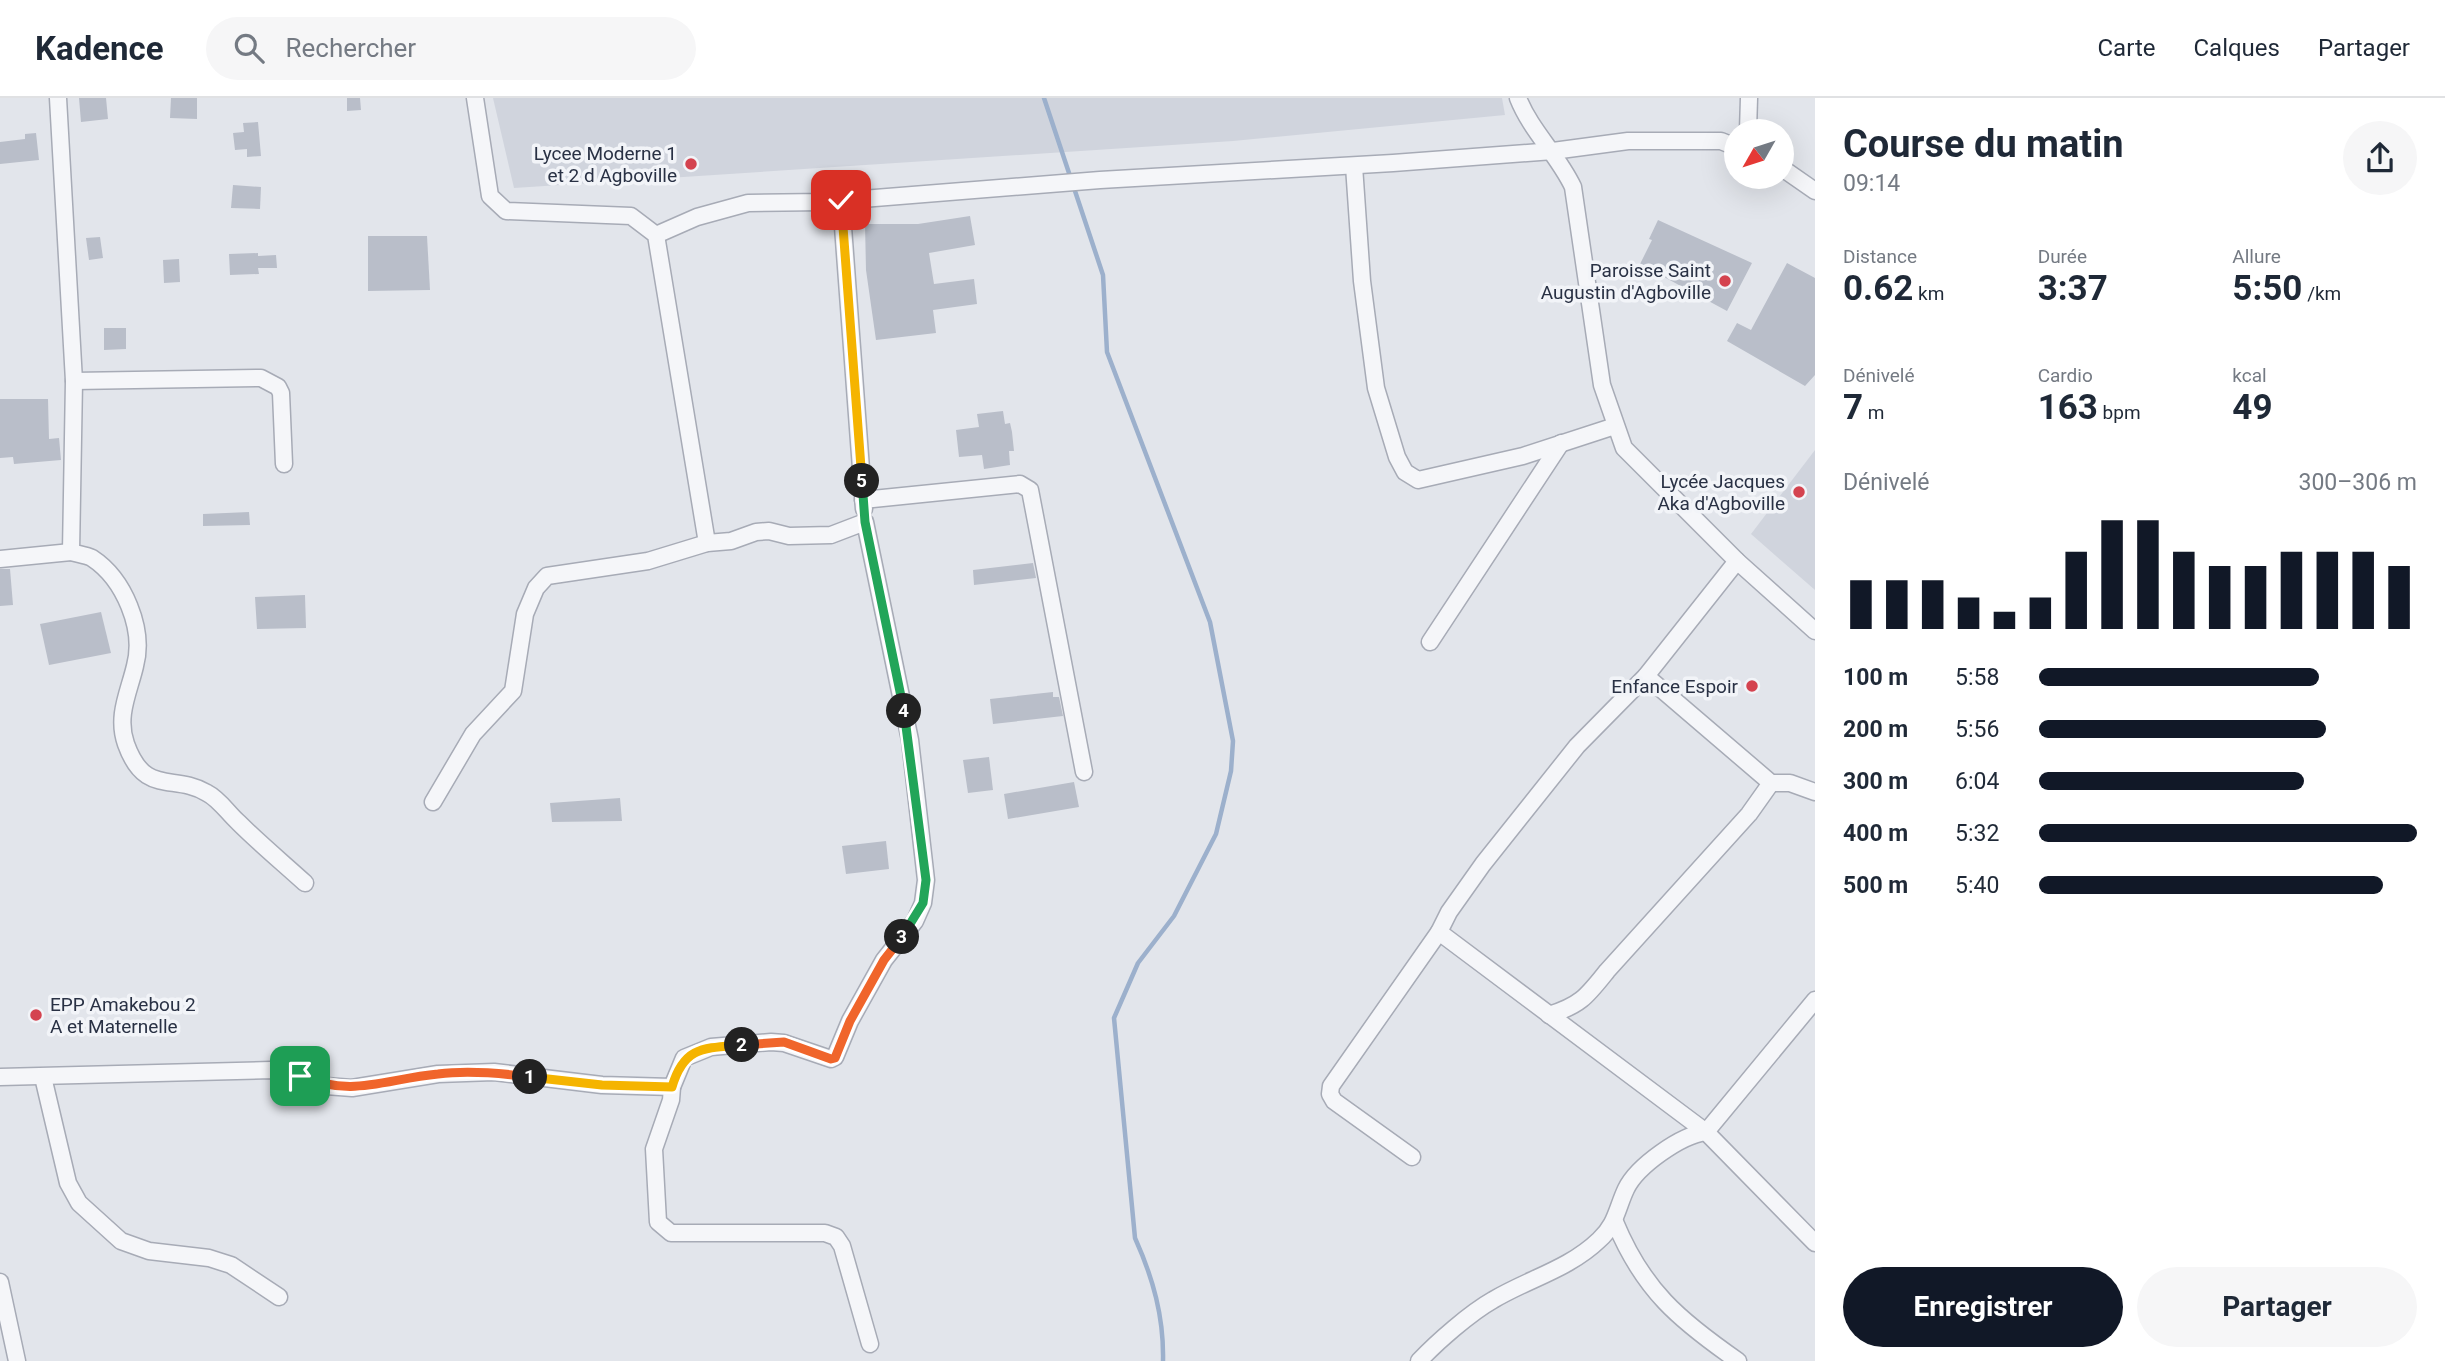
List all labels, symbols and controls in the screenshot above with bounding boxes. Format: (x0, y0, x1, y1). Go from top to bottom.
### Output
search box (206, 17, 696, 80)
text: Kadence (35, 29, 164, 68)
icon: search (230, 29, 268, 67)
text: Rechercher (286, 33, 416, 63)
text: Carte (2097, 34, 2155, 62)
text: Calques (2193, 34, 2280, 62)
text: Partager (2318, 34, 2410, 62)
north arrow (1724, 119, 1794, 189)
map controls (1724, 119, 1794, 189)
button: share (2343, 121, 2417, 195)
text: Course du matin (1843, 122, 2124, 166)
place label: Lycee Moderne 1 et 2 d Agboville (534, 142, 677, 187)
marker: Lycee Moderne 1 et 2 d Agboville (683, 156, 699, 172)
pin (811, 170, 871, 230)
text: 09:14 (1843, 170, 1900, 197)
icon: check (822, 181, 860, 219)
text: Distance (1843, 245, 1917, 268)
text: Durée (2038, 245, 2087, 268)
text: Allure (2232, 245, 2281, 268)
place label: Paroisse Saint Augustin d'Agboville (1541, 259, 1711, 304)
text: 0.62 (1843, 268, 1913, 309)
text: 3:37 (2038, 268, 2108, 309)
text: 5:50 (2232, 268, 2302, 309)
marker: Paroisse Saint Augustin d'Agboville (1717, 273, 1733, 289)
text: km (1913, 282, 1944, 305)
text: /km (2302, 282, 2341, 305)
text: Dénivelé (1843, 364, 1915, 387)
text: Cardio (2038, 364, 2093, 387)
text: kcal (2232, 364, 2267, 387)
text: 7 (1843, 387, 1863, 428)
text: 163 (2038, 387, 2098, 428)
text: 49 (2232, 387, 2273, 428)
text: m (1863, 401, 1884, 424)
text: bpm (2098, 401, 2141, 424)
pin: 5 (844, 464, 880, 498)
text: 5 (856, 469, 867, 492)
text: Dénivelé (1843, 469, 1930, 496)
text: 300–306 m (2298, 469, 2417, 496)
place label: Lycée Jacques Aka d'Agboville (1657, 470, 1785, 515)
marker: Lycée Jacques Aka d'Agboville (1791, 484, 1807, 500)
text: 100 m (1843, 664, 1908, 691)
text: 5:58 (1955, 664, 1999, 691)
place label: Enfance Espoir (1611, 675, 1739, 698)
marker: Enfance Espoir (1744, 678, 1760, 694)
pin: 4 (886, 694, 922, 728)
text: 4 (898, 699, 909, 722)
text: 200 m (1843, 716, 1908, 743)
text: 5:56 (1955, 716, 1999, 743)
text: 300 m (1843, 768, 1908, 795)
text: 6:04 (1955, 768, 1999, 795)
text: 400 m (1843, 820, 1908, 847)
text: 5:32 (1955, 820, 1999, 847)
text: 500 m (1843, 872, 1908, 899)
text: 5:40 (1955, 872, 1999, 899)
pin: 3 (884, 920, 920, 954)
text: 3 (896, 925, 907, 948)
place label: EPP Amakebou 2 A et Maternelle (50, 993, 196, 1038)
marker: EPP Amakebou 2 A et Maternelle (28, 1007, 44, 1023)
pin: 2 (724, 1028, 760, 1062)
text: 2 (736, 1033, 747, 1056)
pin (270, 1046, 330, 1106)
icon: arrive (281, 1057, 319, 1095)
pin: 1 (512, 1060, 548, 1094)
text: 1 (524, 1065, 535, 1088)
button: Enregistrer (1843, 1267, 2123, 1347)
button: Partager (2137, 1267, 2417, 1347)

